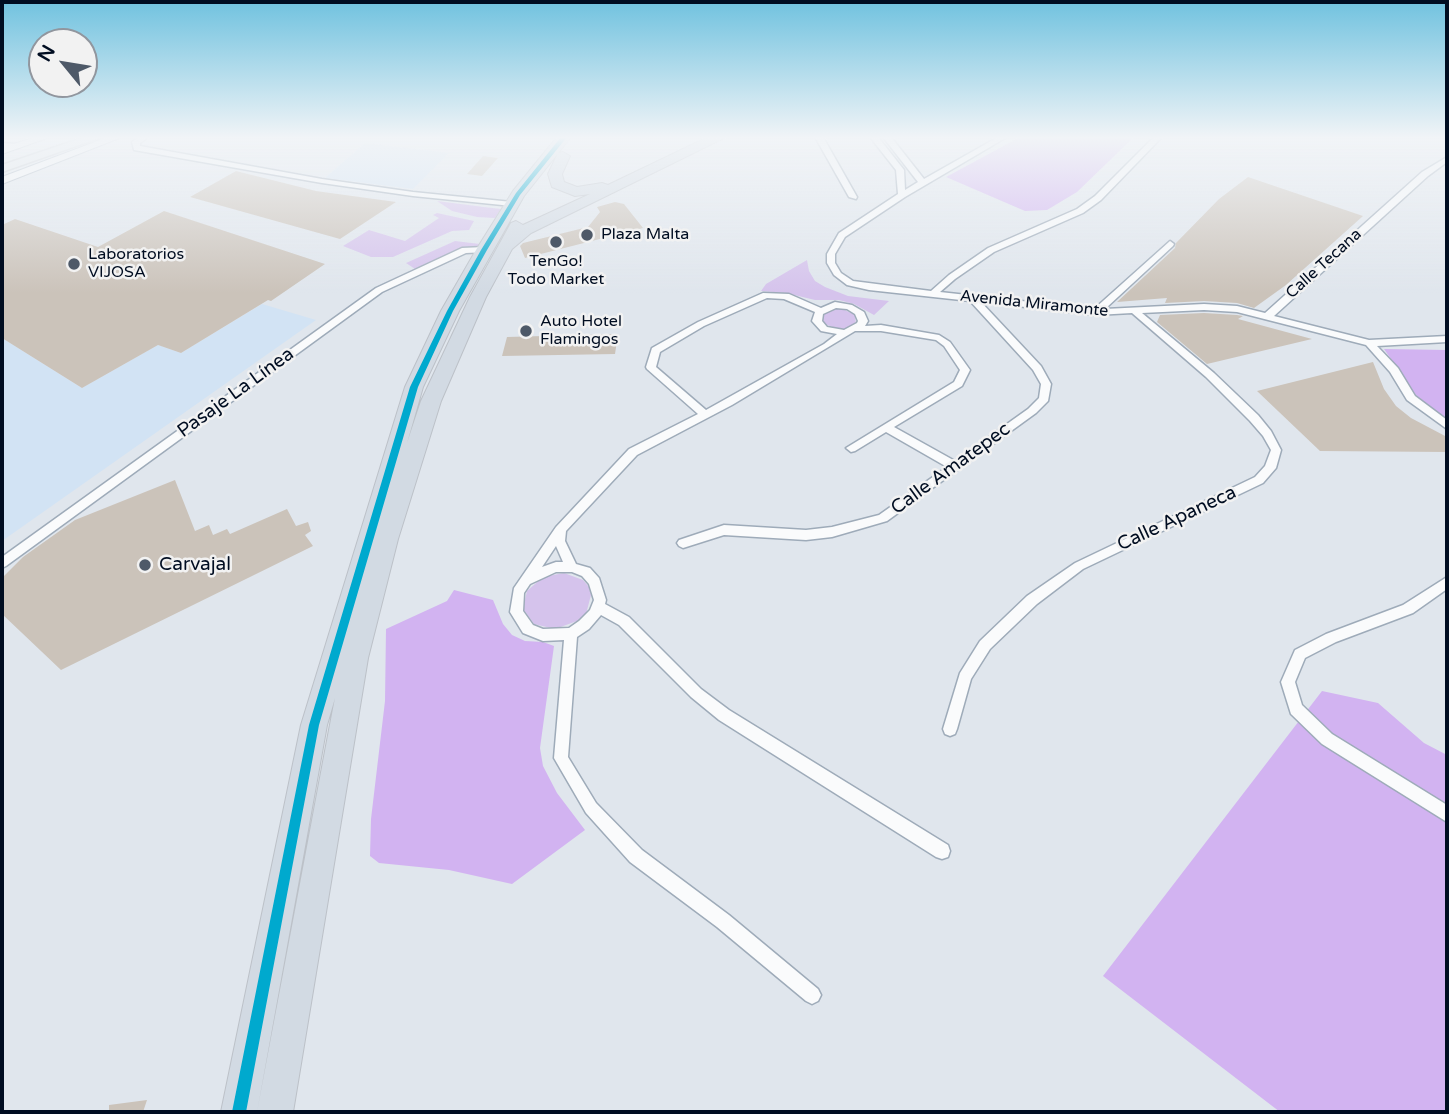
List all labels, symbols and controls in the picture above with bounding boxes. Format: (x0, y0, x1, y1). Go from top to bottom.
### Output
north arrow (28, 28, 98, 98)
text: N (33, 41, 60, 66)
place label: Plaza Malta (601, 225, 689, 245)
street label: Calle Tecana (1282, 225, 1366, 303)
marker: Plaza Malta (579, 227, 595, 243)
marker: TenGo! Todo Market (548, 234, 564, 250)
place label: Laboratorios VIJOSA (88, 245, 184, 283)
place label: TenGo! Todo Market (508, 252, 604, 290)
marker: Laboratorios VIJOSA (66, 256, 82, 272)
street label: Avenida Miramonte (959, 287, 1109, 321)
place label: Auto Hotel Flamingos (540, 312, 622, 350)
marker: Auto Hotel Flamingos (518, 323, 534, 339)
street label: Pasaje La Línea (173, 343, 299, 443)
street label: Calle Amatepec (887, 418, 1015, 520)
street label: Calle Apaneca (1114, 481, 1240, 557)
place label: Carvajal (159, 554, 231, 576)
marker: Carvajal (137, 557, 153, 573)

